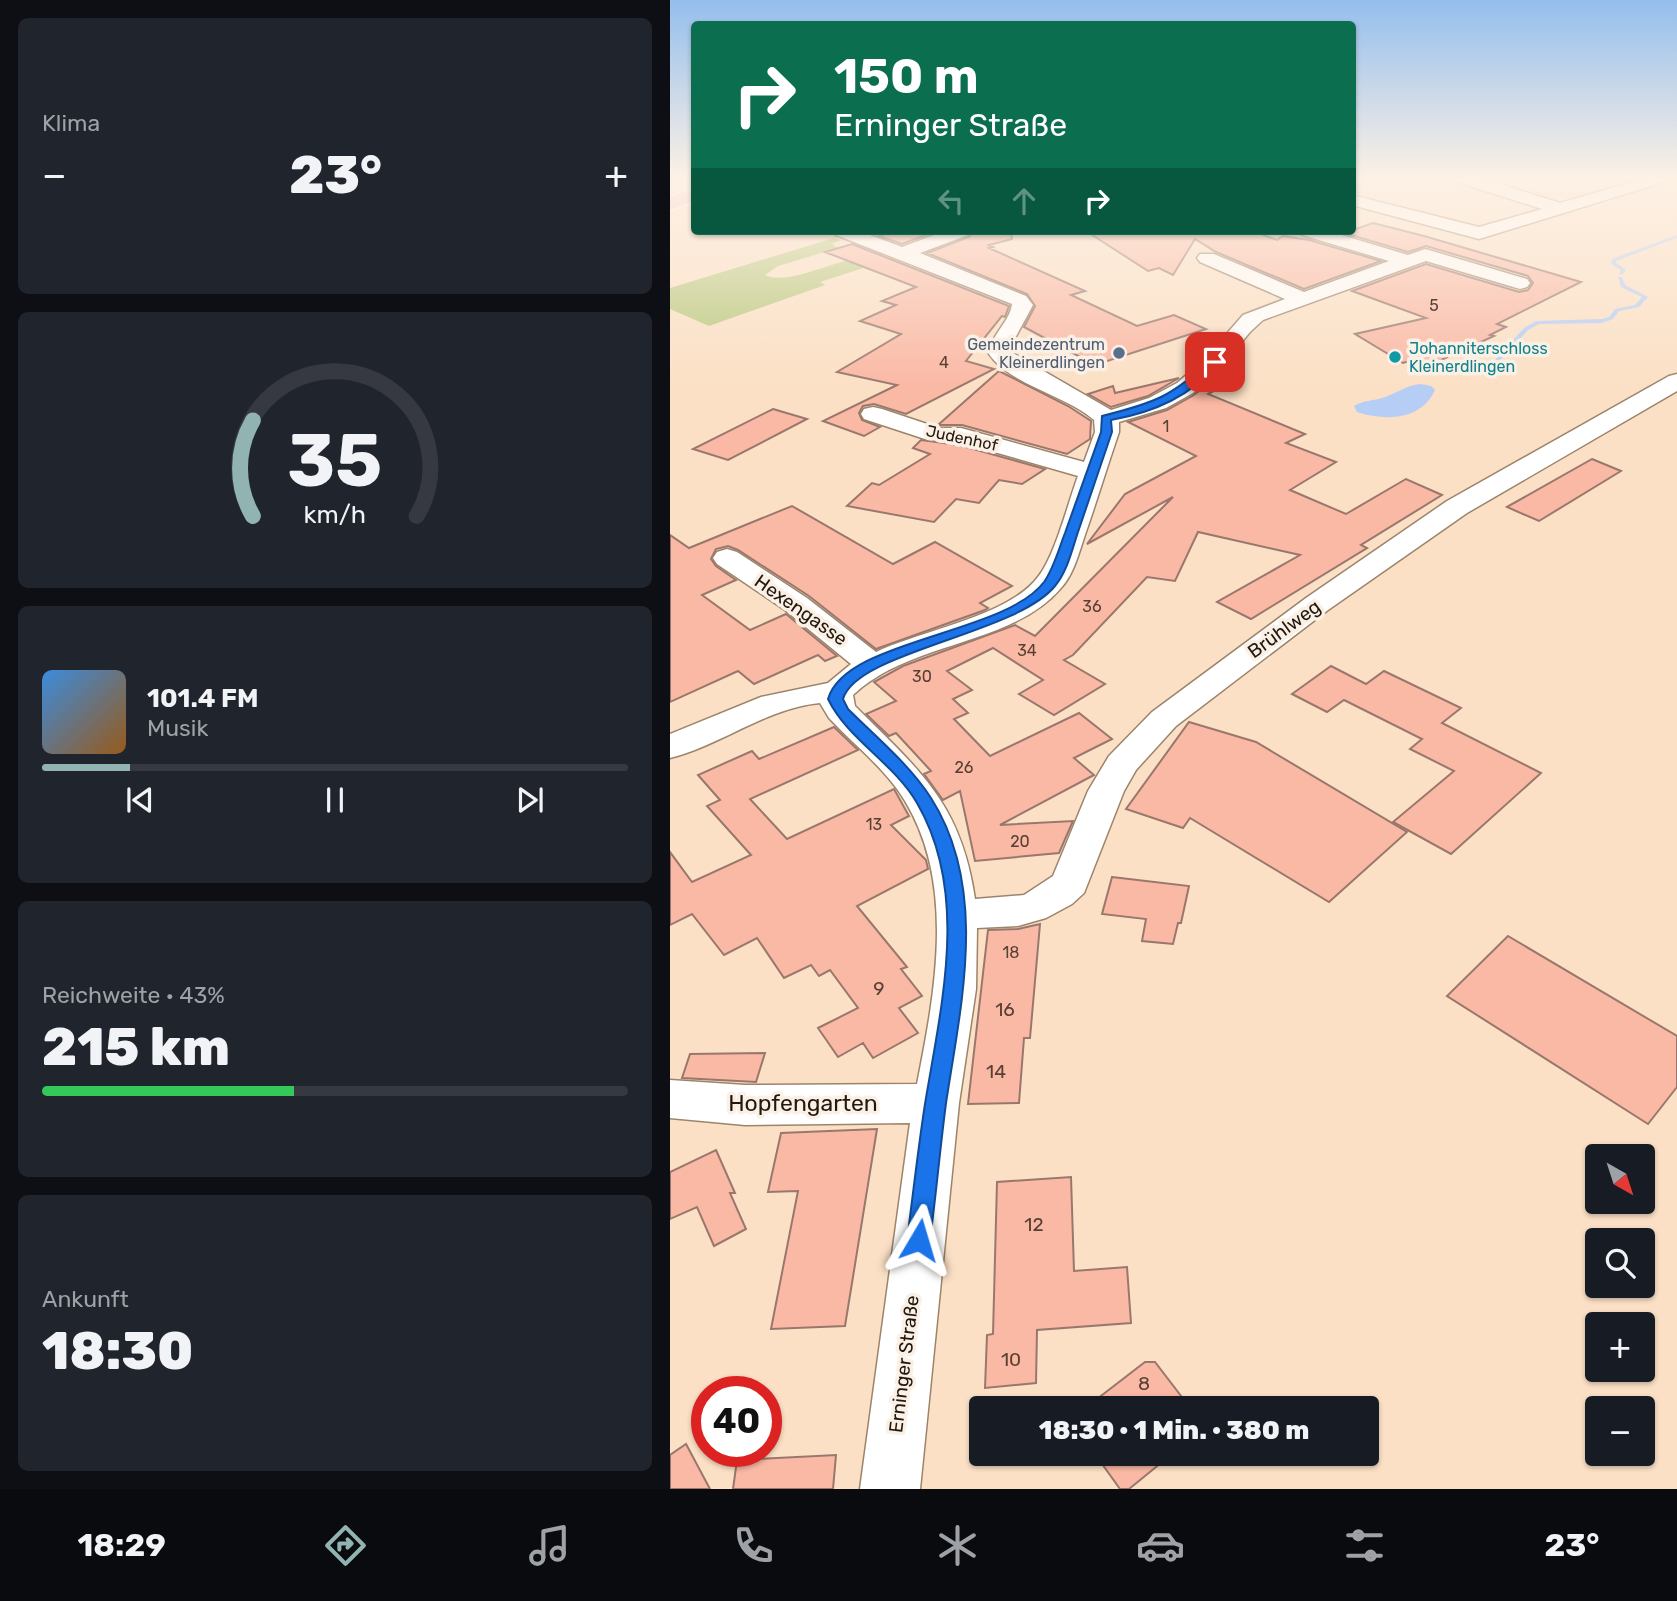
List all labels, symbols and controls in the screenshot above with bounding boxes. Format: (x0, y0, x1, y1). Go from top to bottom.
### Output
text: 150 m (834, 47, 979, 105)
icon: right (719, 49, 810, 140)
text: Erninger Straße (834, 106, 1067, 144)
text: Klima (42, 109, 100, 137)
text: 23° (289, 144, 382, 206)
text: − (42, 152, 67, 198)
text: + (604, 152, 628, 198)
icon: left (932, 182, 970, 220)
icon: ahead (1005, 182, 1043, 220)
icon: right (1078, 182, 1116, 220)
house number: 5 (1429, 296, 1439, 315)
pin (1185, 332, 1245, 392)
place label: Gemeindezentrum Kleinerdlingen (967, 335, 1105, 372)
place label: Johanniterschloss Kleinerdlingen (1409, 339, 1548, 376)
icon: arrive (1196, 343, 1234, 381)
marker: Gemeindezentrum Kleinerdlingen (1111, 345, 1127, 361)
marker: Johanniterschloss Kleinerdlingen (1387, 349, 1403, 365)
house number: 4 (939, 353, 949, 372)
house number: 1 (1163, 417, 1169, 436)
text: 35 (288, 419, 383, 505)
street label: Judenhof (924, 421, 1000, 455)
text: km/h (304, 500, 366, 529)
street label: Hexengasse (750, 570, 852, 650)
street label: Brühlweg (1243, 595, 1325, 663)
house number: 36 (1082, 597, 1102, 616)
house number: 34 (1017, 641, 1037, 660)
house number: 30 (912, 667, 932, 686)
text: 101.4 FM (147, 683, 259, 714)
text: Musik (147, 714, 208, 742)
house number: 26 (954, 758, 974, 777)
icon: previous (121, 781, 159, 819)
icon: pause (316, 781, 354, 819)
icon: next (511, 781, 549, 819)
house number: 13 (866, 815, 882, 834)
house number: 20 (1010, 832, 1030, 851)
house number: 18 (1002, 943, 1020, 962)
house number: 9 (873, 977, 885, 1000)
text: Reichweite · 43% (42, 981, 225, 1009)
house number: 16 (995, 998, 1015, 1021)
text: 215 km (42, 1016, 230, 1078)
house number: 14 (986, 1060, 1006, 1083)
street label: Hopfengarten (728, 1089, 878, 1117)
north arrow (1585, 1144, 1655, 1214)
map controls (1585, 1144, 1655, 1466)
position arrow (882, 1203, 956, 1277)
house number: 12 (1024, 1213, 1044, 1236)
button: search (1585, 1228, 1655, 1298)
text: Ankunft (42, 1285, 129, 1313)
street label: Erninger Straße (884, 1294, 924, 1434)
button: + (1585, 1312, 1655, 1382)
text: 18:30 (42, 1320, 193, 1382)
house number: 10 (1001, 1348, 1021, 1371)
house number: 8 (1138, 1372, 1150, 1395)
speed limit sign: 40 (691, 1376, 782, 1467)
button: − (1585, 1396, 1655, 1466)
text: 18:30 · 1 Min. · 380 m (1039, 1415, 1309, 1446)
icon: directions (321, 1521, 370, 1570)
icon: music (525, 1521, 574, 1570)
icon: phone (729, 1521, 778, 1570)
icon: climate (933, 1521, 982, 1570)
icon: car (1136, 1521, 1185, 1570)
icon: filters (1340, 1521, 1389, 1570)
text: 18:29 (77, 1526, 166, 1564)
text: 23° (1544, 1526, 1599, 1564)

